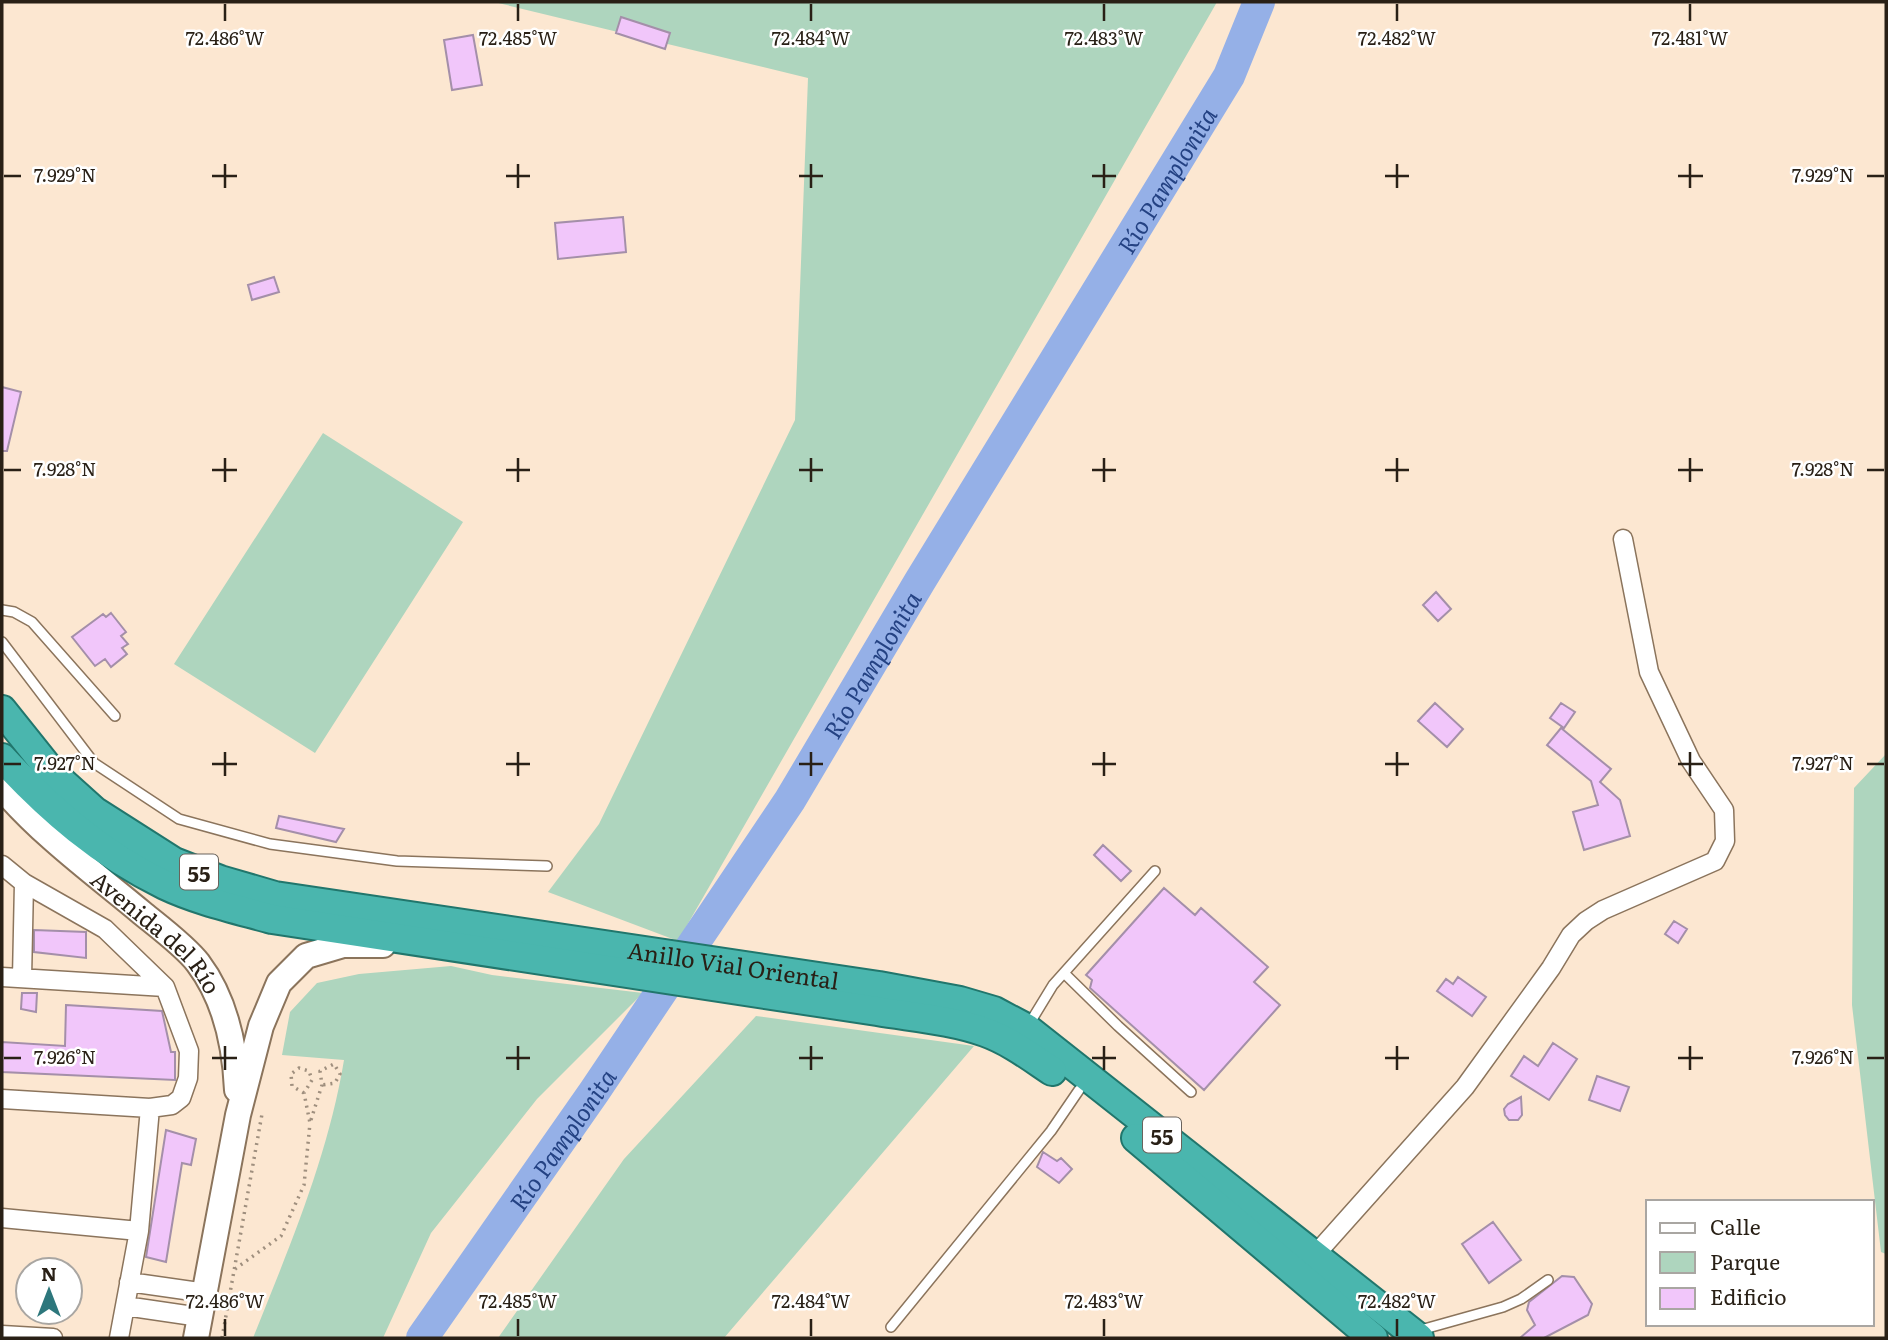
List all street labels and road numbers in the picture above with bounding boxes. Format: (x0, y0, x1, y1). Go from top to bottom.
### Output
road number: 55 (180, 854, 218, 890)
street label: Avenida del Río (84, 862, 231, 999)
street label: Anillo Vial Oriental (625, 932, 842, 997)
road number: 55 (1143, 1118, 1181, 1152)

